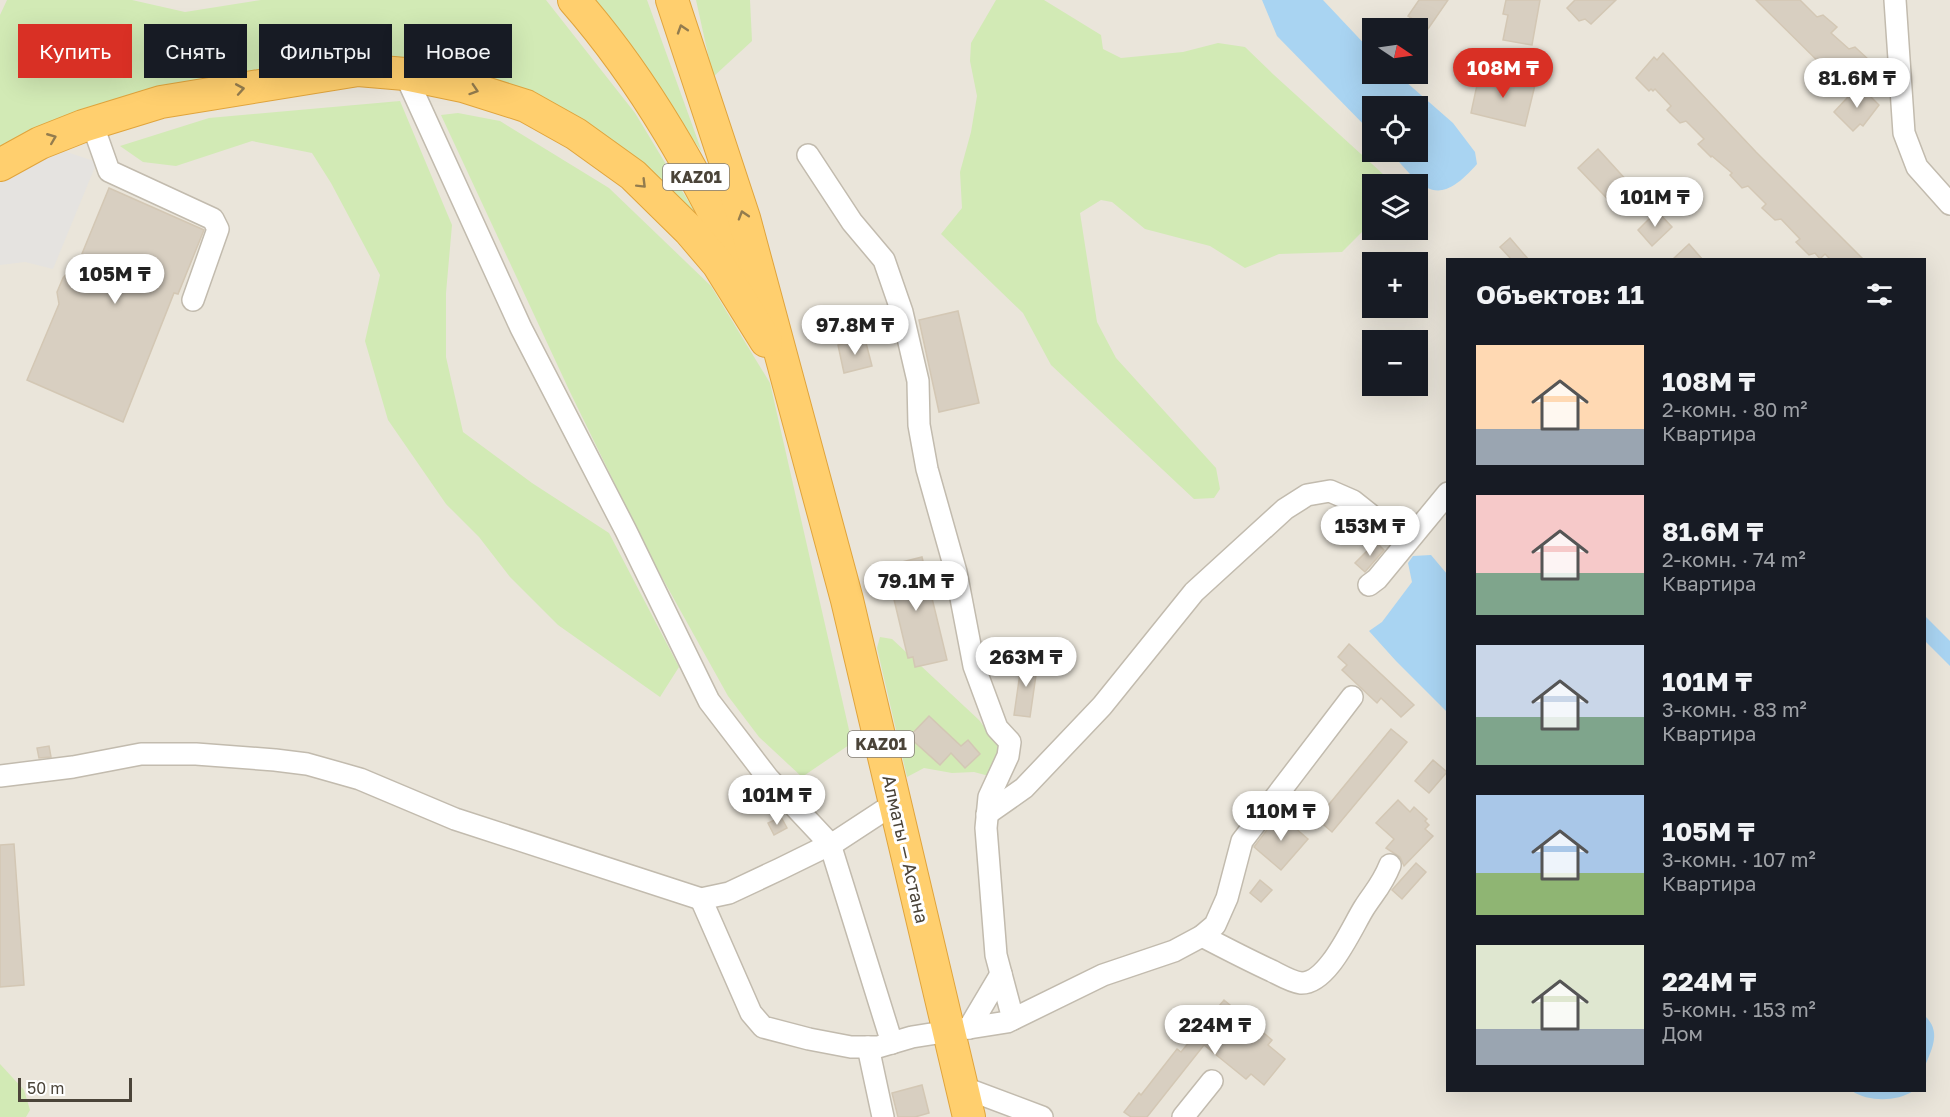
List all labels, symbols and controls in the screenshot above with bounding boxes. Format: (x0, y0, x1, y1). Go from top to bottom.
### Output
north arrow (1362, 18, 1428, 84)
map controls (1362, 18, 1428, 396)
chip: Купить (18, 24, 132, 78)
chip: Снять (144, 24, 247, 78)
chip: Фильтры (259, 24, 392, 78)
chip: Новое (404, 24, 512, 78)
one-way arrow (677, 24, 689, 35)
pin: 108M ₸ (1454, 48, 1552, 99)
text: 108M ₸ (1467, 55, 1539, 79)
pin: 81.6M ₸ (1802, 58, 1912, 109)
text: 81.6M ₸ (1818, 65, 1896, 89)
one-way arrow (468, 82, 479, 95)
one-way arrow (235, 83, 245, 96)
button: locate (1362, 96, 1428, 162)
one-way arrow (46, 133, 57, 145)
road number: KАZ01 (663, 164, 729, 190)
button: layers (1362, 174, 1428, 240)
one-way arrow (635, 177, 646, 188)
pin: 101M ₸ (1606, 177, 1704, 228)
text: 101M ₸ (1620, 184, 1690, 208)
one-way arrow (738, 210, 750, 221)
button: + (1362, 252, 1428, 318)
pin: 105M ₸ (66, 254, 164, 305)
text: 105M ₸ (79, 261, 151, 285)
icon: filters (1863, 278, 1896, 311)
text: Объектов: 11 (1476, 279, 1644, 310)
pin: 97.8M ₸ (800, 305, 910, 356)
text: 97.8M ₸ (816, 312, 894, 336)
button: − (1362, 330, 1428, 396)
text: 108M ₸ (1662, 366, 1755, 397)
icon: home (1524, 369, 1596, 441)
text: 2-комн. · 80 m² (1662, 397, 1807, 421)
text: Квартира (1662, 421, 1756, 445)
pin: 153M ₸ (1321, 506, 1419, 557)
text: 153M ₸ (1335, 513, 1405, 537)
text: 81.6M ₸ (1662, 516, 1763, 547)
icon: home (1524, 519, 1596, 591)
text: 2-комн. · 74 m² (1662, 547, 1806, 571)
pin: 79.1M ₸ (861, 561, 971, 612)
text: 79.1M ₸ (878, 568, 954, 592)
text: Квартира (1662, 571, 1756, 595)
pin: 263M ₸ (977, 637, 1075, 688)
text: 263M ₸ (990, 644, 1062, 668)
text: 101M ₸ (1662, 666, 1752, 697)
icon: home (1524, 669, 1596, 741)
text: 3-комн. · 83 m² (1662, 697, 1807, 721)
text: Квартира (1662, 721, 1756, 745)
road number: KАZ01 (848, 731, 914, 757)
street label: Алматы — Астана (878, 773, 934, 925)
pin: 101M ₸ (728, 775, 826, 826)
text: 101M ₸ (742, 782, 812, 806)
pin: 110M ₸ (1232, 791, 1330, 842)
text: 110M ₸ (1246, 798, 1316, 822)
text: 105M ₸ (1662, 816, 1755, 847)
icon: home (1524, 819, 1596, 891)
text: 3-комн. · 107 m² (1662, 847, 1816, 871)
text: Квартира (1662, 871, 1756, 895)
text: 224M ₸ (1662, 966, 1757, 997)
icon: home (1524, 969, 1596, 1041)
text: 5-комн. · 153 m² (1662, 997, 1816, 1021)
pin: 224M ₸ (1166, 1005, 1264, 1056)
text: 224M ₸ (1179, 1012, 1251, 1036)
text: Дом (1662, 1021, 1703, 1045)
scale bar (18, 1075, 132, 1102)
text: 50 m (27, 1078, 64, 1098)

